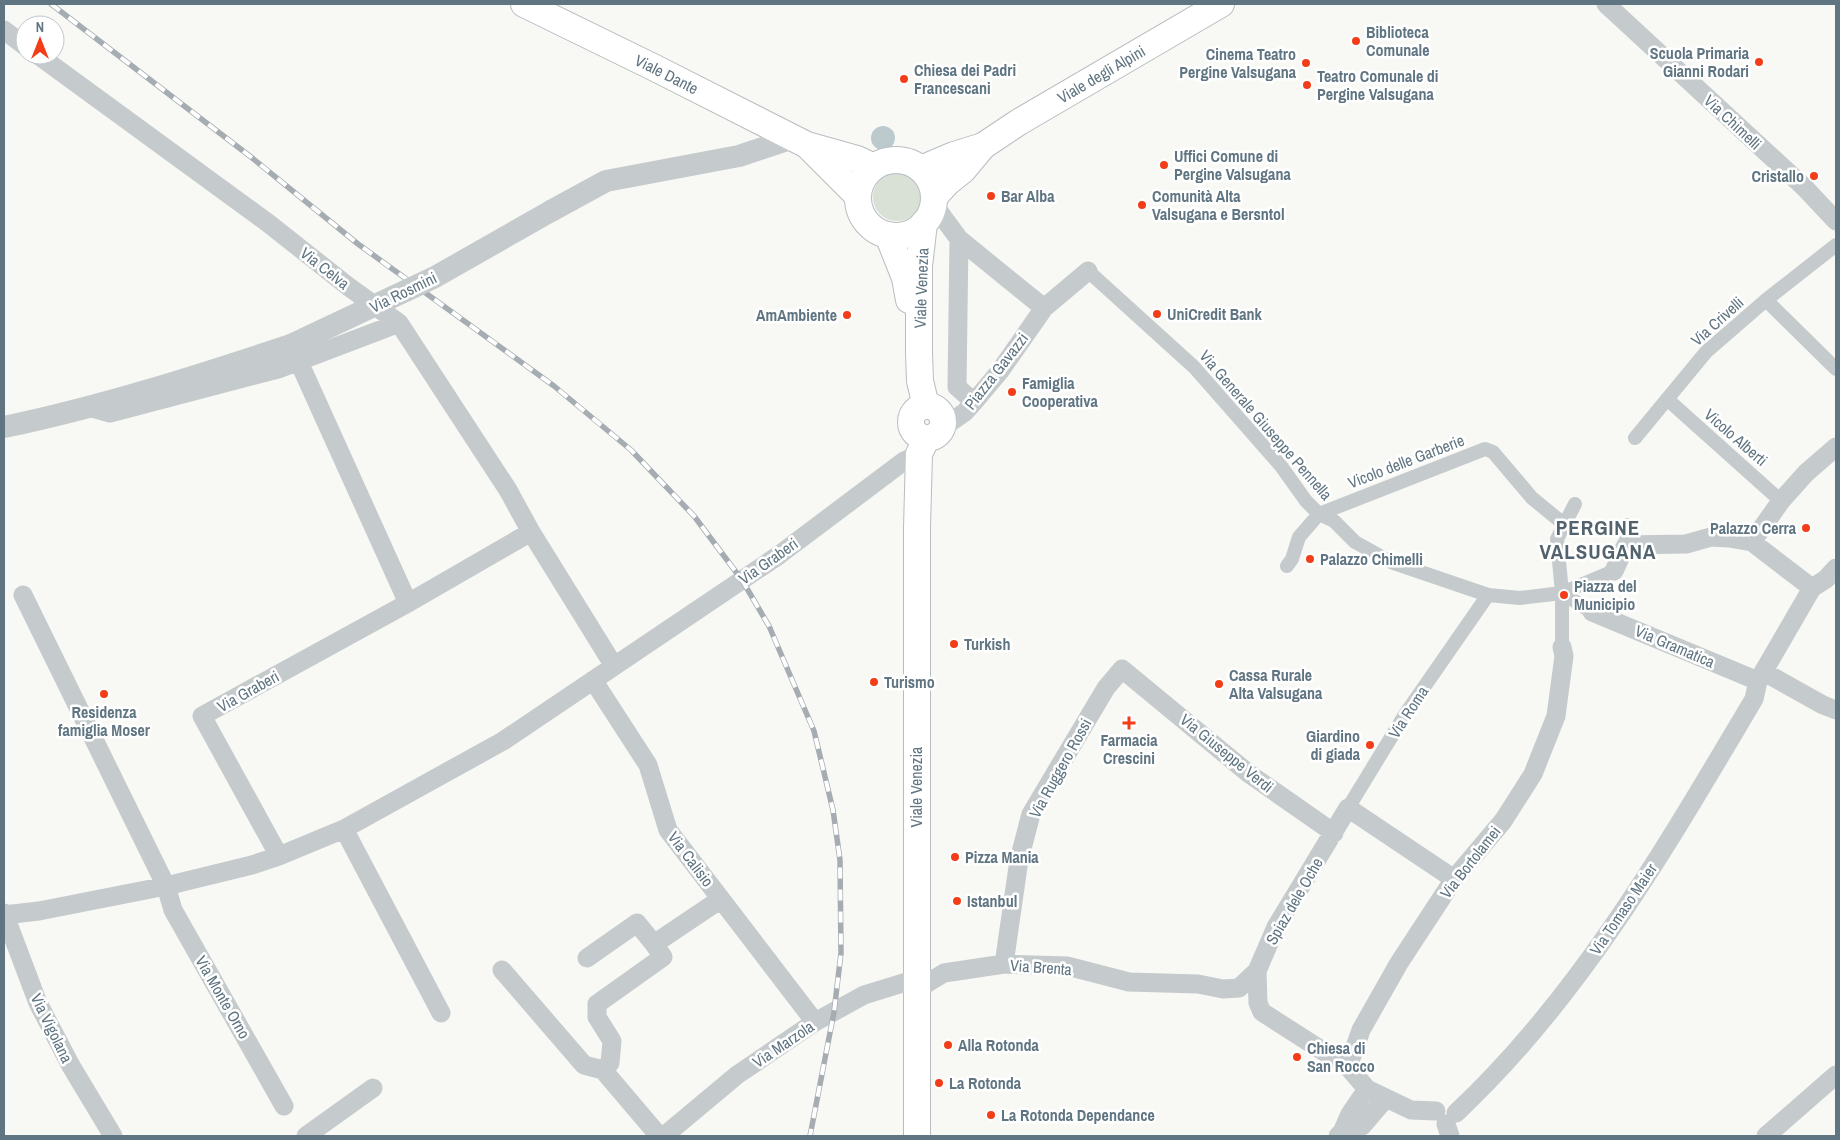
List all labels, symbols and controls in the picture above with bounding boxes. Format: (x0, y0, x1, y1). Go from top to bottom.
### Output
north arrow (15, 15, 65, 65)
text: N (36, 18, 44, 36)
place label: Biblioteca Comunale (1366, 21, 1429, 61)
marker: Biblioteca Comunale (1350, 35, 1362, 47)
street label: Viale degli Alpini (1053, 40, 1149, 108)
place label: Scuola Primaria Gianni Rodari (1650, 42, 1750, 82)
place label: Cinema Teatro Pergine Valsugana (1179, 43, 1297, 83)
street label: Viale Dante (631, 49, 702, 99)
marker: Scuola Primaria Gianni Rodari (1753, 56, 1765, 68)
marker: Cinema Teatro Pergine Valsugana (1300, 57, 1312, 69)
place label: Chiesa dei Padri Francescani (914, 59, 1016, 99)
place label: Teatro Comunale di Pergine Valsugana (1317, 65, 1439, 105)
marker: Chiesa dei Padri Francescani (898, 73, 910, 85)
marker: Teatro Comunale di Pergine Valsugana (1301, 79, 1313, 91)
street label: Via Chimelli (1699, 90, 1767, 154)
place label: Uffici Comune di Pergine Valsugana (1174, 145, 1291, 185)
marker: Uffici Comune di Pergine Valsugana (1158, 159, 1170, 171)
place label: Cristallo (1752, 165, 1804, 187)
marker: Cristallo (1808, 170, 1820, 182)
place label: Bar Alba (1001, 185, 1055, 207)
place label: Comunità Alta Valsugana e Bersntol (1152, 185, 1285, 225)
marker: Bar Alba (985, 190, 997, 202)
marker: Comunità Alta Valsugana e Bersntol (1136, 199, 1148, 211)
street label: Via Celva (296, 242, 355, 295)
street label: Viale Venezia (909, 247, 933, 329)
street label: Via Rosmini (366, 266, 440, 318)
street label: Via Crivelli (1686, 291, 1748, 351)
place label: UniCredit Bank (1167, 303, 1262, 325)
place label: AmAmbiente (756, 304, 837, 326)
marker: UniCredit Bank (1151, 308, 1163, 320)
marker: AmAmbiente (841, 309, 853, 321)
street label: Piazza Gavazzi (959, 328, 1033, 414)
street label: Via Generale Giuseppe Pennella (1195, 345, 1338, 505)
place label: Famiglia Cooperativa (1022, 372, 1099, 412)
marker: Famiglia Cooperativa (1006, 386, 1018, 398)
street label: Vicolo Alberti (1700, 403, 1772, 471)
street label: Vicolo delle Garberie (1345, 429, 1467, 493)
district label: PERGINE VALSUGANA (1540, 513, 1656, 566)
place label: Palazzo Cerra (1710, 517, 1797, 539)
marker: Palazzo Cerra (1800, 522, 1812, 534)
street label: Via Graberi (734, 533, 802, 589)
place label: Palazzo Chimelli (1320, 548, 1423, 570)
marker: Palazzo Chimelli (1304, 553, 1316, 565)
place label: Piazza del Municipio (1574, 575, 1637, 615)
marker: Piazza del Municipio (1558, 589, 1570, 601)
street label: Via Gramatica (1632, 619, 1719, 673)
place label: Turkish (964, 633, 1010, 655)
marker: Turkish (948, 638, 960, 650)
place label: Cassa Rurale Alta Valsugana (1229, 664, 1323, 704)
street label: Via Graberi (213, 665, 283, 717)
place label: Turismo (884, 671, 935, 693)
marker: Turismo (868, 676, 880, 688)
marker: Cassa Rurale Alta Valsugana (1213, 678, 1225, 690)
street label: Via Roma (1383, 681, 1433, 742)
marker: Residenza famiglia Moser (98, 688, 110, 700)
place label: Residenza famiglia Moser (58, 701, 151, 741)
street label: Via Giuseppe Verdi (1176, 708, 1278, 798)
street label: Via Ruggero Rossi (1024, 714, 1096, 822)
marker: Farmacia Crescini (1123, 717, 1135, 729)
place label: Giardino di giada (1306, 725, 1361, 765)
place label: Farmacia Crescini (1101, 729, 1158, 769)
marker: Giardino di giada (1364, 739, 1376, 751)
street label: Viale Venezia (905, 746, 927, 827)
street label: Via Bortolamei (1435, 821, 1505, 903)
street label: Via Calisio (663, 827, 719, 891)
place label: Pizza Mania (965, 846, 1039, 868)
marker: Pizza Mania (949, 851, 961, 863)
street label: Spiaz dele Oche (1260, 853, 1328, 949)
street label: Via Tomaso Maier (1584, 858, 1662, 959)
place label: Istanbul (967, 890, 1017, 912)
marker: Istanbul (951, 895, 963, 907)
street label: Via Monte Orno (190, 951, 256, 1043)
street label: Via Brenta (1009, 954, 1073, 980)
street label: Via Vigolana (26, 990, 79, 1067)
street label: Via Marzola (748, 1015, 819, 1073)
place label: Alla Rotonda (958, 1034, 1040, 1056)
place label: Chiesa di San Rocco (1307, 1037, 1375, 1077)
marker: Alla Rotonda (942, 1039, 954, 1051)
marker: Chiesa di San Rocco (1291, 1051, 1303, 1063)
place label: La Rotonda (949, 1072, 1022, 1094)
marker: La Rotonda (933, 1077, 945, 1089)
place label: La Rotonda Dependance (1001, 1104, 1155, 1126)
marker: La Rotonda Dependance (985, 1109, 997, 1121)

